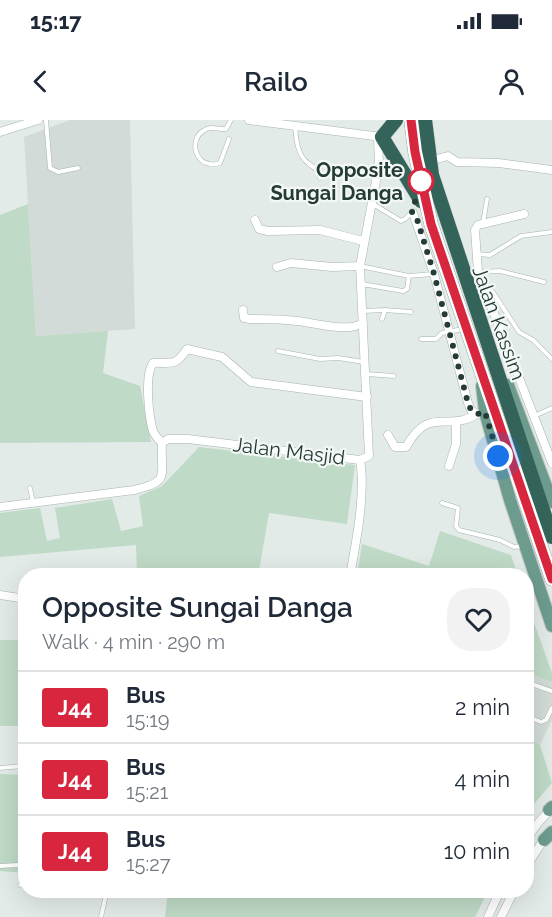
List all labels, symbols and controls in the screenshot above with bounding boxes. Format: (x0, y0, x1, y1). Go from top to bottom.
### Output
text: 15:17 (30, 8, 82, 34)
icon: back (24, 65, 57, 98)
icon: person (495, 65, 528, 98)
text: Railo (244, 66, 308, 97)
place label: Opposite Sungai Danga (270, 158, 403, 205)
marker: Opposite Sungai Danga (408, 168, 434, 194)
street label: Jalan Kassim (467, 263, 531, 383)
street label: Jalan Masjid (232, 432, 346, 470)
your location (483, 441, 513, 471)
button: heart (447, 588, 510, 651)
text: Opposite Sungai Danga (42, 591, 353, 624)
text: Walk · 4 min · 290 m (42, 630, 225, 654)
text: Bus (126, 682, 165, 708)
text: 2 min (455, 694, 510, 720)
text: J44 (58, 695, 92, 720)
text: 15:19 (126, 708, 170, 732)
text: Bus (126, 754, 165, 780)
text: 4 min (455, 766, 510, 792)
text: J44 (58, 767, 92, 792)
text: 15:21 (126, 780, 168, 804)
text: Bus (126, 826, 165, 852)
text: 10 min (444, 838, 510, 864)
text: J44 (58, 839, 92, 864)
text: 15:27 (126, 852, 170, 876)

